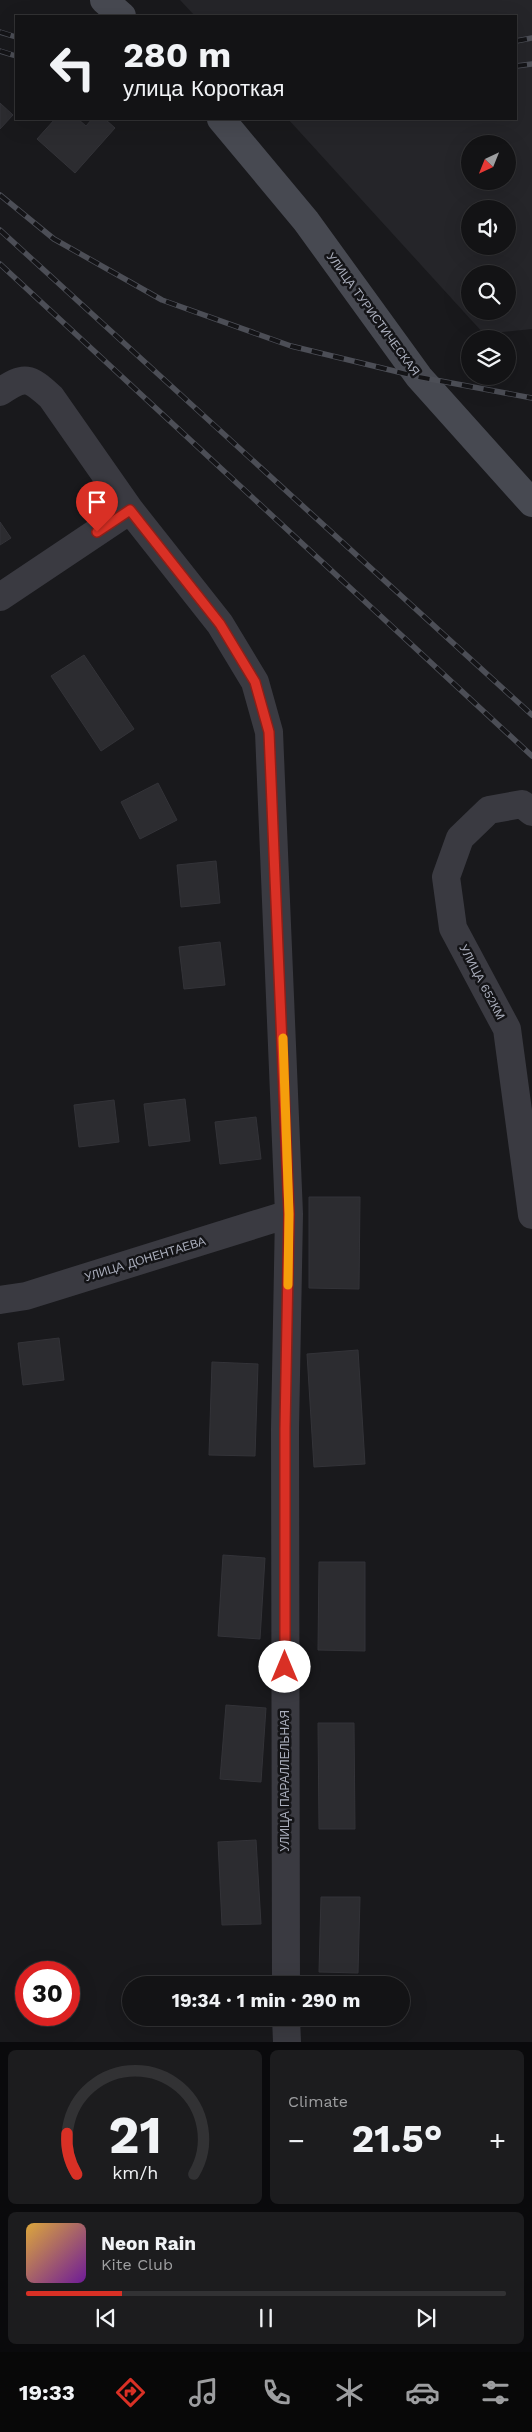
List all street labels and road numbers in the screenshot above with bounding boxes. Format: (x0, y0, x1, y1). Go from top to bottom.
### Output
street label: УЛИЦА ТУРИСТИЧЕСКАЯ (324, 250, 422, 378)
street label: УЛИЦА 652КМ (456, 942, 508, 1022)
street label: УЛИЦА ДОНЕНТАЕВА (83, 1234, 207, 1284)
street label: УЛИЦА ПАРАЛЛЕЛЬНАЯ (278, 1710, 292, 1852)

